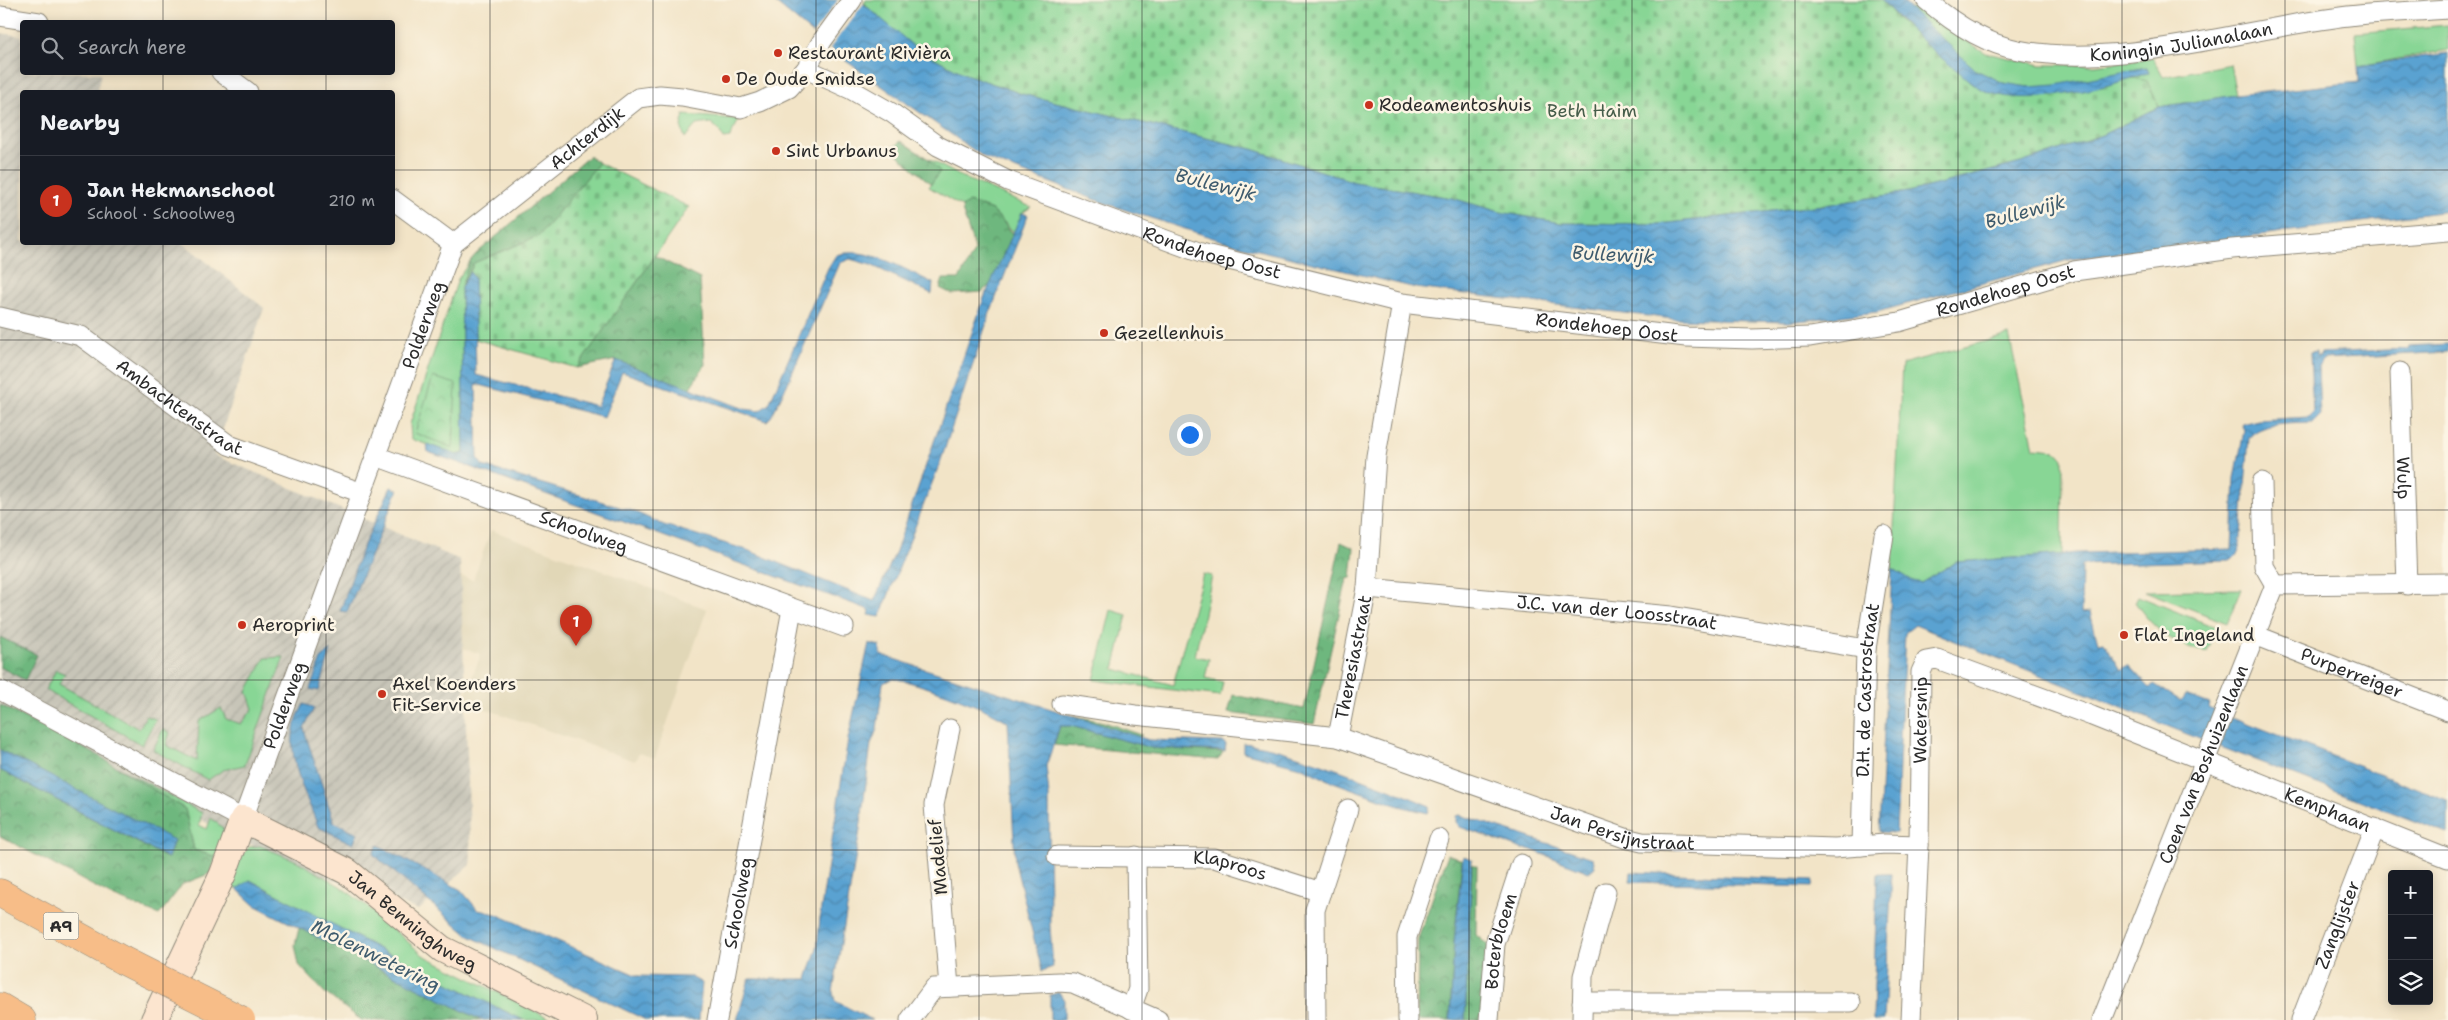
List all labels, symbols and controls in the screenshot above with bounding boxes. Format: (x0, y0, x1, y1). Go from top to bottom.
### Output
street label: Koningin Julianalaan (2089, 16, 2274, 67)
search box (20, 20, 395, 75)
icon: search (38, 34, 66, 62)
text: Search here (78, 35, 187, 60)
place label: Restaurant Rivièra (788, 41, 951, 65)
marker: Restaurant Rivièra (772, 47, 784, 59)
place label: De Oude Smidse (736, 67, 875, 91)
marker: De Oude Smidse (720, 73, 732, 85)
place label: Rodeamentoshuis (1379, 93, 1532, 117)
marker: Rodeamentoshuis (1363, 99, 1375, 111)
park label: Beth Haim (1547, 99, 1637, 123)
street label: Achterdijk (545, 101, 630, 175)
text: Nearby (40, 109, 120, 137)
place label: Sint Urbanus (786, 139, 897, 163)
marker: Sint Urbanus (770, 145, 782, 157)
water label: Bullewijk (1173, 162, 1259, 207)
text: Jan Hekmanschool (87, 178, 275, 203)
water label: Bullewijk (1982, 189, 2068, 234)
text: 1 (52, 190, 60, 211)
text: 210 m (328, 190, 375, 211)
text: School · Schoolweg (87, 203, 235, 224)
street label: Rondehoep Oost (1139, 220, 1284, 285)
water label: Bullewijk (1571, 240, 1655, 269)
street label: Rondehoep Oost (1933, 259, 2078, 323)
street label: Polderweg (396, 278, 450, 372)
street label: Rondehoep Oost (1534, 307, 1680, 348)
place label: Gezellenhuis (1114, 321, 1224, 345)
marker: Gezellenhuis (1098, 327, 1110, 339)
street label: Ambachtenstraat (111, 354, 246, 461)
your location (1177, 422, 1203, 448)
street label: Wulp (2391, 456, 2416, 500)
street label: Schoolweg (536, 505, 631, 559)
street label: J.C. van der Loosstraat (1515, 590, 1719, 636)
street label: Theresiastraat (1330, 593, 1377, 722)
street label: D.H. de Castrostraat (1851, 601, 1885, 778)
pin: 1 (560, 605, 592, 646)
place label: Aeroprint (252, 613, 335, 637)
marker: Aeroprint (236, 619, 248, 631)
place label: Flat Ingeland (2134, 623, 2254, 647)
marker: Flat Ingeland (2118, 629, 2130, 641)
street label: Purperreiger (2297, 642, 2406, 704)
street label: Polderweg (257, 658, 311, 753)
street label: Coen van Boshuizenlaan (2153, 661, 2254, 867)
place label: Axel Koenders Fit-Service (392, 672, 516, 717)
street label: Watersnip (1908, 676, 1933, 764)
marker: Axel Koenders Fit-Service (376, 688, 388, 700)
street label: Kemphaan (2281, 782, 2374, 838)
street label: Jan Persijnstraat (1547, 801, 1695, 856)
street label: Madelief (923, 817, 953, 896)
street label: Klaproos (1193, 845, 1270, 886)
street label: Schoolweg (718, 855, 758, 951)
street label: Jan Benninghweg (343, 865, 481, 977)
map controls (2388, 870, 2433, 1005)
button: + (2388, 870, 2433, 915)
street label: Zanglijster (2310, 877, 2366, 972)
street label: Boterbloem (1479, 890, 1523, 990)
road number: A9 (44, 912, 78, 939)
water label: Molenwetering (307, 913, 444, 997)
button: − (2388, 915, 2433, 960)
button: layers (2388, 960, 2433, 1005)

